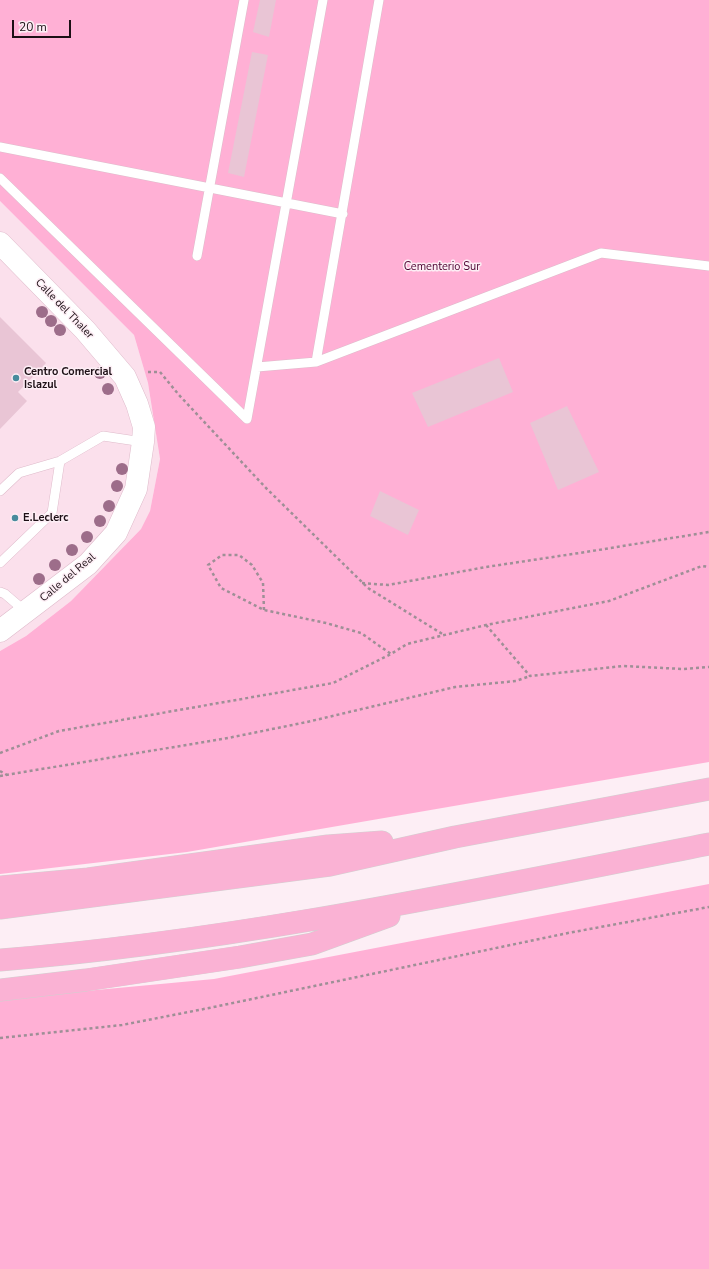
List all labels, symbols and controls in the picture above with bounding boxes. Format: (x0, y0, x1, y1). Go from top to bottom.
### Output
scale bar (14, 12, 73, 38)
text: 20 m (19, 19, 47, 35)
park label: Cementerio Sur (404, 260, 480, 274)
street label: Calle del Thaler (32, 276, 96, 342)
place label: Centro Comercial Islazul (24, 365, 112, 391)
marker: Centro Comercial Islazul (11, 373, 21, 383)
place label: E.Leclerc (23, 511, 69, 525)
marker: E.Leclerc (10, 513, 20, 523)
street label: Calle del Real (37, 551, 99, 605)

